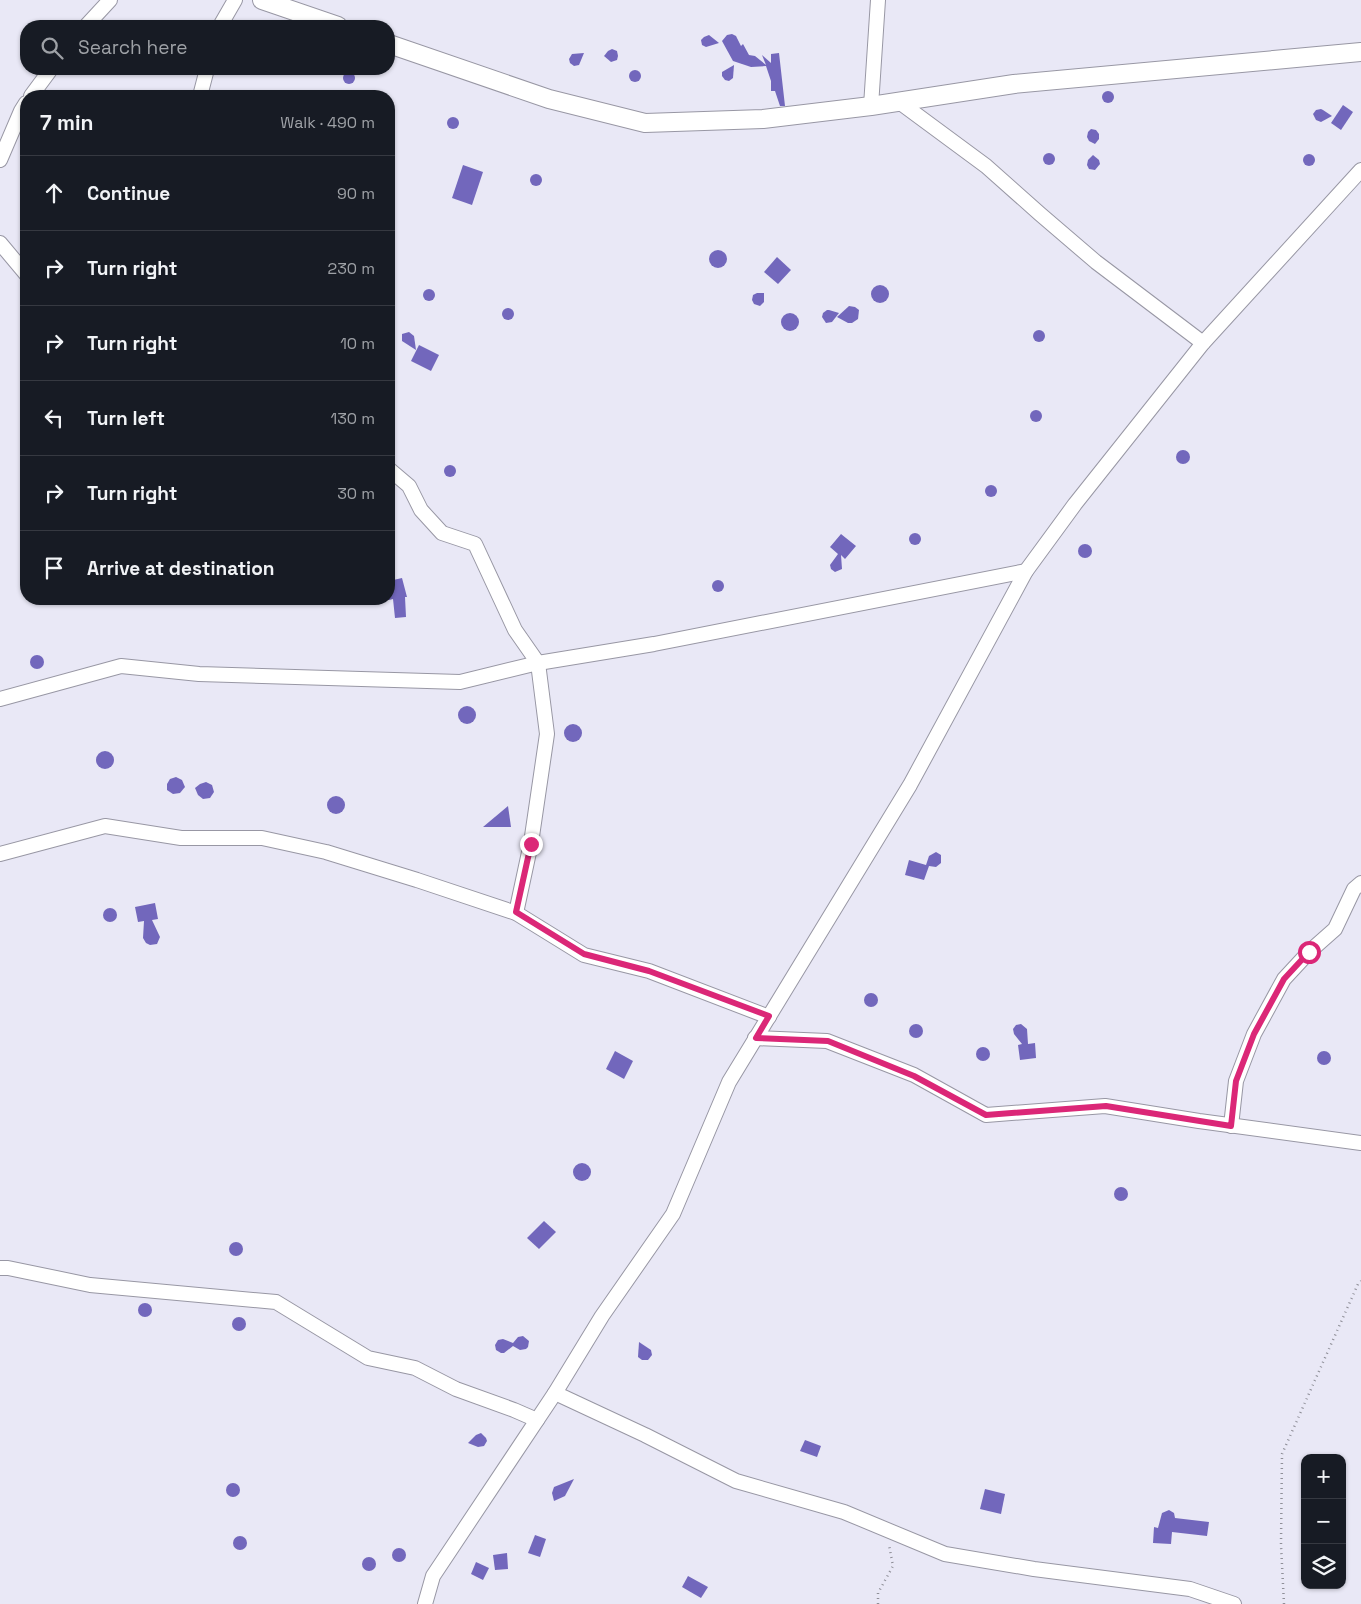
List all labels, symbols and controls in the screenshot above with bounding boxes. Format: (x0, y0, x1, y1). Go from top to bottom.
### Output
search box (20, 20, 395, 75)
icon: search (38, 34, 66, 62)
text: Search here (78, 35, 188, 60)
text: 7 min (40, 109, 93, 136)
text: Walk · 490 m (280, 112, 375, 133)
icon: ahead (40, 179, 68, 207)
text: Continue (87, 181, 170, 206)
text: 90 m (337, 183, 375, 204)
icon: right (40, 254, 68, 282)
text: Turn right (87, 256, 177, 281)
text: 230 m (328, 258, 375, 279)
icon: right (40, 329, 68, 357)
text: Turn right (87, 331, 177, 356)
text: 10 m (340, 333, 375, 354)
icon: left (40, 404, 68, 432)
text: Turn left (87, 406, 165, 431)
text: 130 m (331, 408, 375, 429)
icon: right (40, 479, 68, 507)
text: Turn right (87, 481, 177, 506)
text: 30 m (337, 483, 375, 504)
icon: arrive (40, 554, 68, 582)
text: Arrive at destination (87, 556, 275, 581)
route end (520, 833, 543, 856)
route start (1298, 941, 1321, 964)
map controls (1301, 1454, 1346, 1589)
button: + (1301, 1454, 1346, 1499)
button: − (1301, 1499, 1346, 1544)
button: layers (1301, 1544, 1346, 1589)

